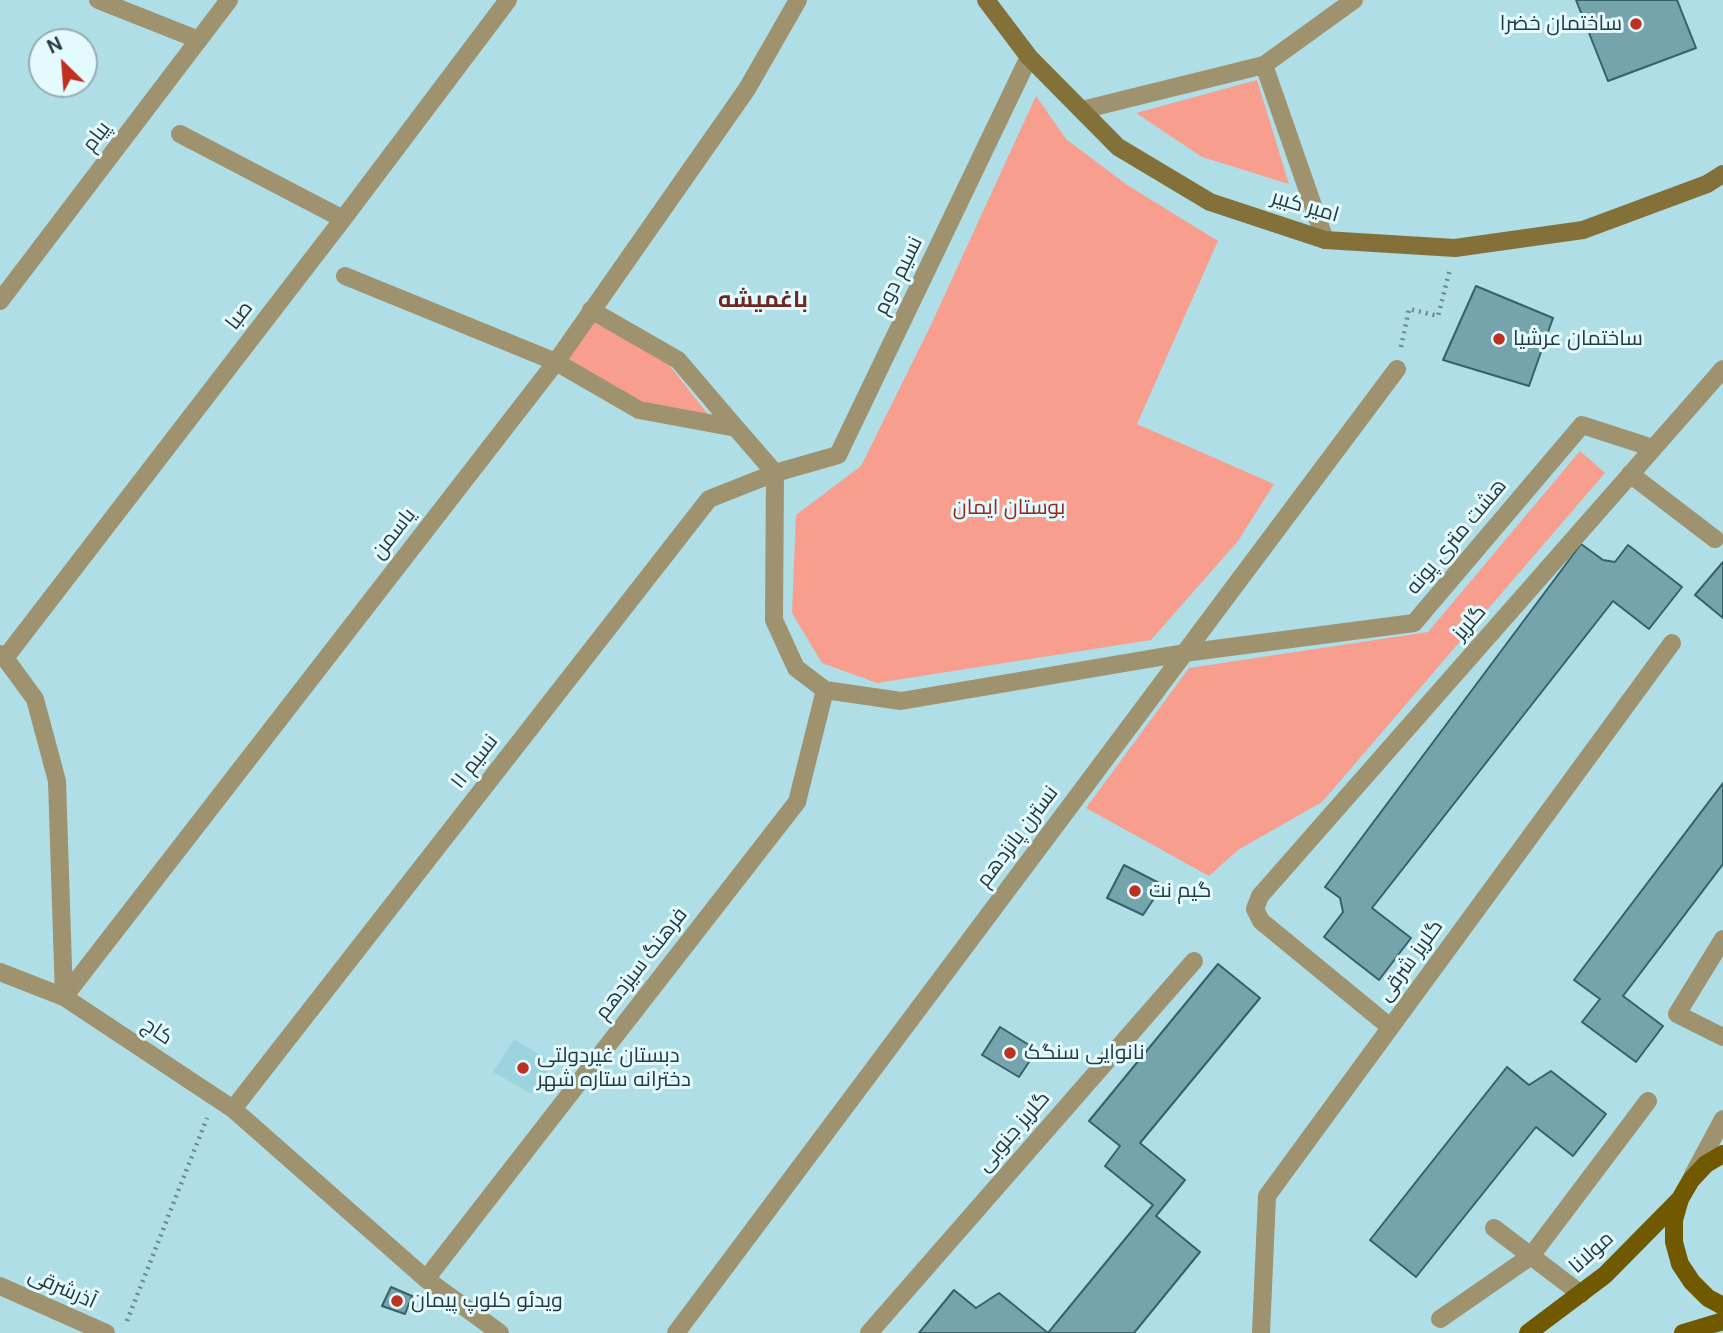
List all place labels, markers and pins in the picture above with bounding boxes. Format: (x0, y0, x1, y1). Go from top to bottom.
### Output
place label: ساختمان خضرا (1500, 11, 1622, 37)
marker: ساختمان خضرا (1628, 16, 1644, 32)
place label: ساختمان عرشیا (1513, 326, 1643, 352)
marker: ساختمان عرشیا (1491, 331, 1507, 347)
place label: گیم نت (1149, 878, 1212, 904)
marker: گیم نت (1127, 883, 1143, 899)
place label: نانوایی سنگک (1024, 1040, 1145, 1066)
place label: دبستان غیردولتی دخترانه ستاره شهر (537, 1043, 691, 1093)
marker: نانوایی سنگک (1002, 1045, 1018, 1061)
marker: دبستان غیردولتی دخترانه ستاره شهر (515, 1060, 531, 1076)
place label: ویدئو کلوپ پیمان (411, 1288, 563, 1314)
marker: ویدئو کلوپ پیمان (389, 1293, 405, 1309)

